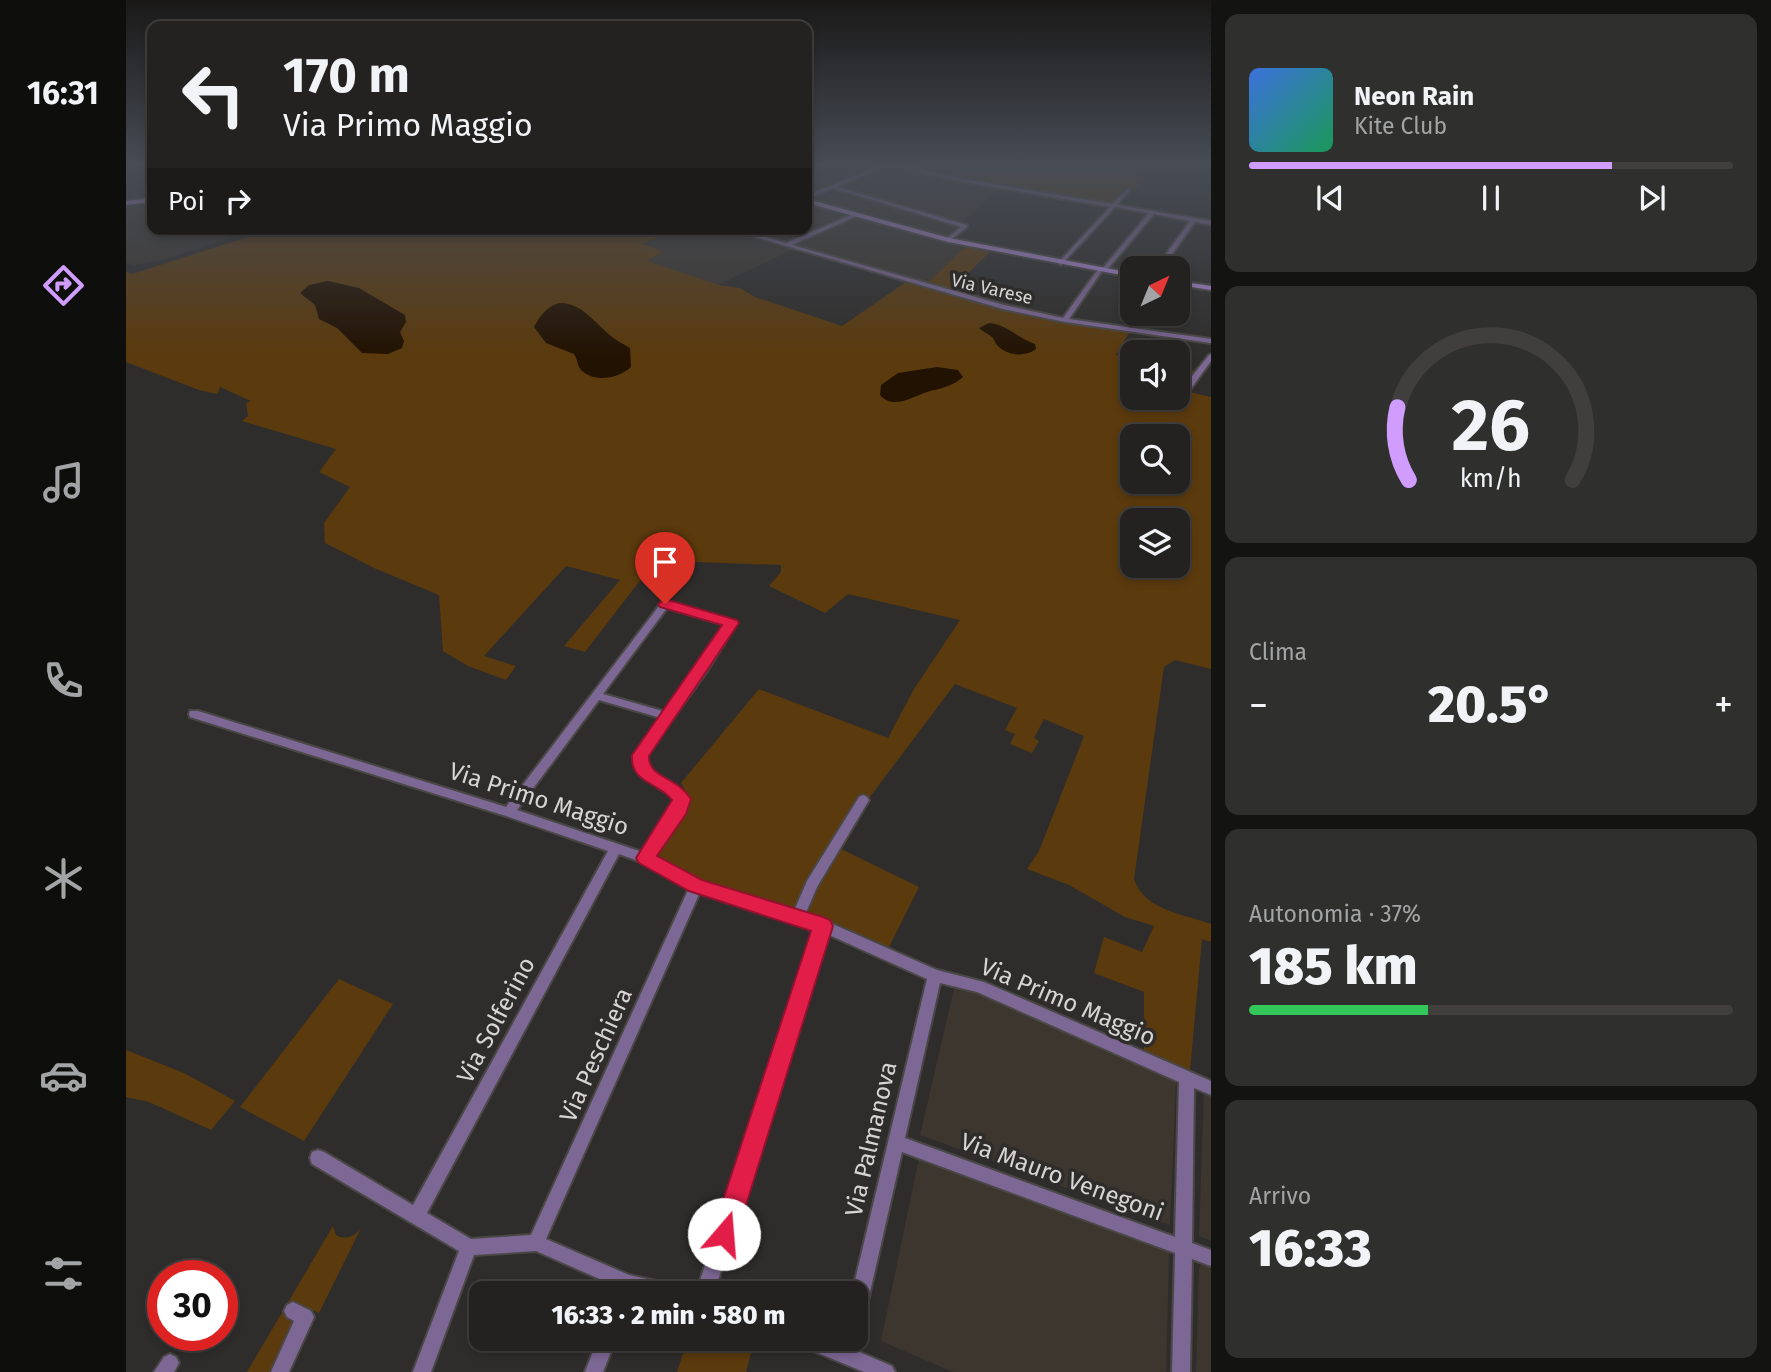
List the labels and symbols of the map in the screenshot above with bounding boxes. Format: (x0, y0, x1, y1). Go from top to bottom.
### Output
north arrow (1120, 256, 1190, 326)
street label: Via Varese (949, 269, 1035, 309)
pin (635, 532, 695, 604)
street label: Via Primo Maggio (446, 757, 632, 841)
street label: Via Solferino (451, 952, 541, 1088)
street label: Via Primo Maggio (976, 953, 1160, 1051)
street label: Via Peschiera (554, 984, 638, 1126)
street label: Via Palmanova (840, 1059, 902, 1219)
street label: Via Mauro Venegoni (957, 1127, 1167, 1227)
position arrow (687, 1197, 761, 1271)
speed limit sign: 30 (147, 1260, 238, 1351)

